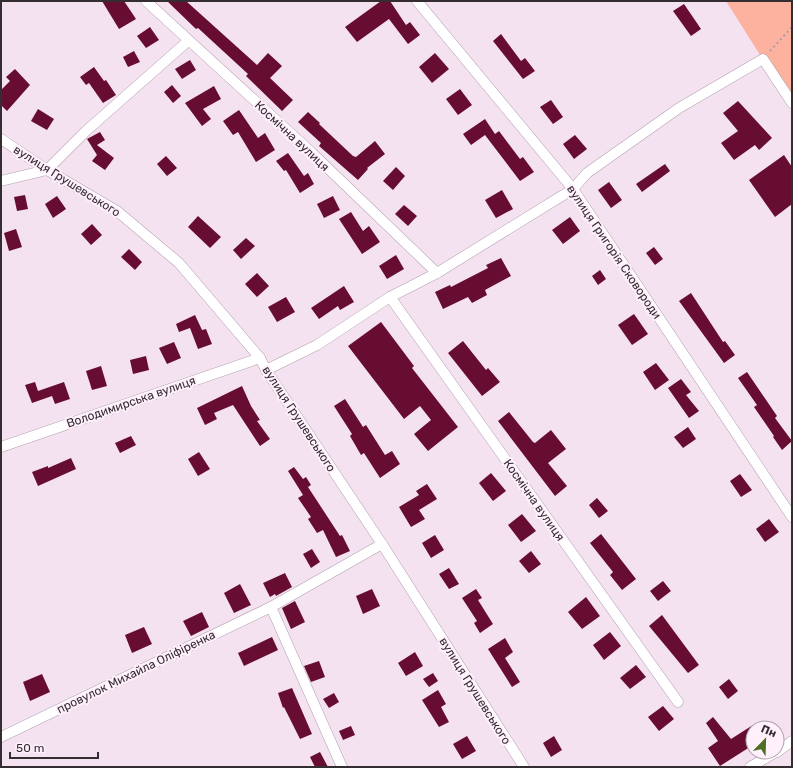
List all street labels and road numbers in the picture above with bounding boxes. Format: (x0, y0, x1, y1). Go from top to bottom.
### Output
street label: Космічна вулиця (252, 98, 332, 174)
street label: вулиця Грушевського (11, 142, 123, 220)
street label: вулиця Григорія Сковороди (564, 182, 664, 322)
street label: вулиця Грушевського (260, 363, 339, 475)
street label: Володимирська вулиця (65, 373, 197, 431)
street label: Космічна вулиця (501, 456, 567, 544)
street label: провулок Михайла Оліфіренка (54, 627, 218, 717)
street label: вулиця Грушевського (436, 635, 514, 747)

